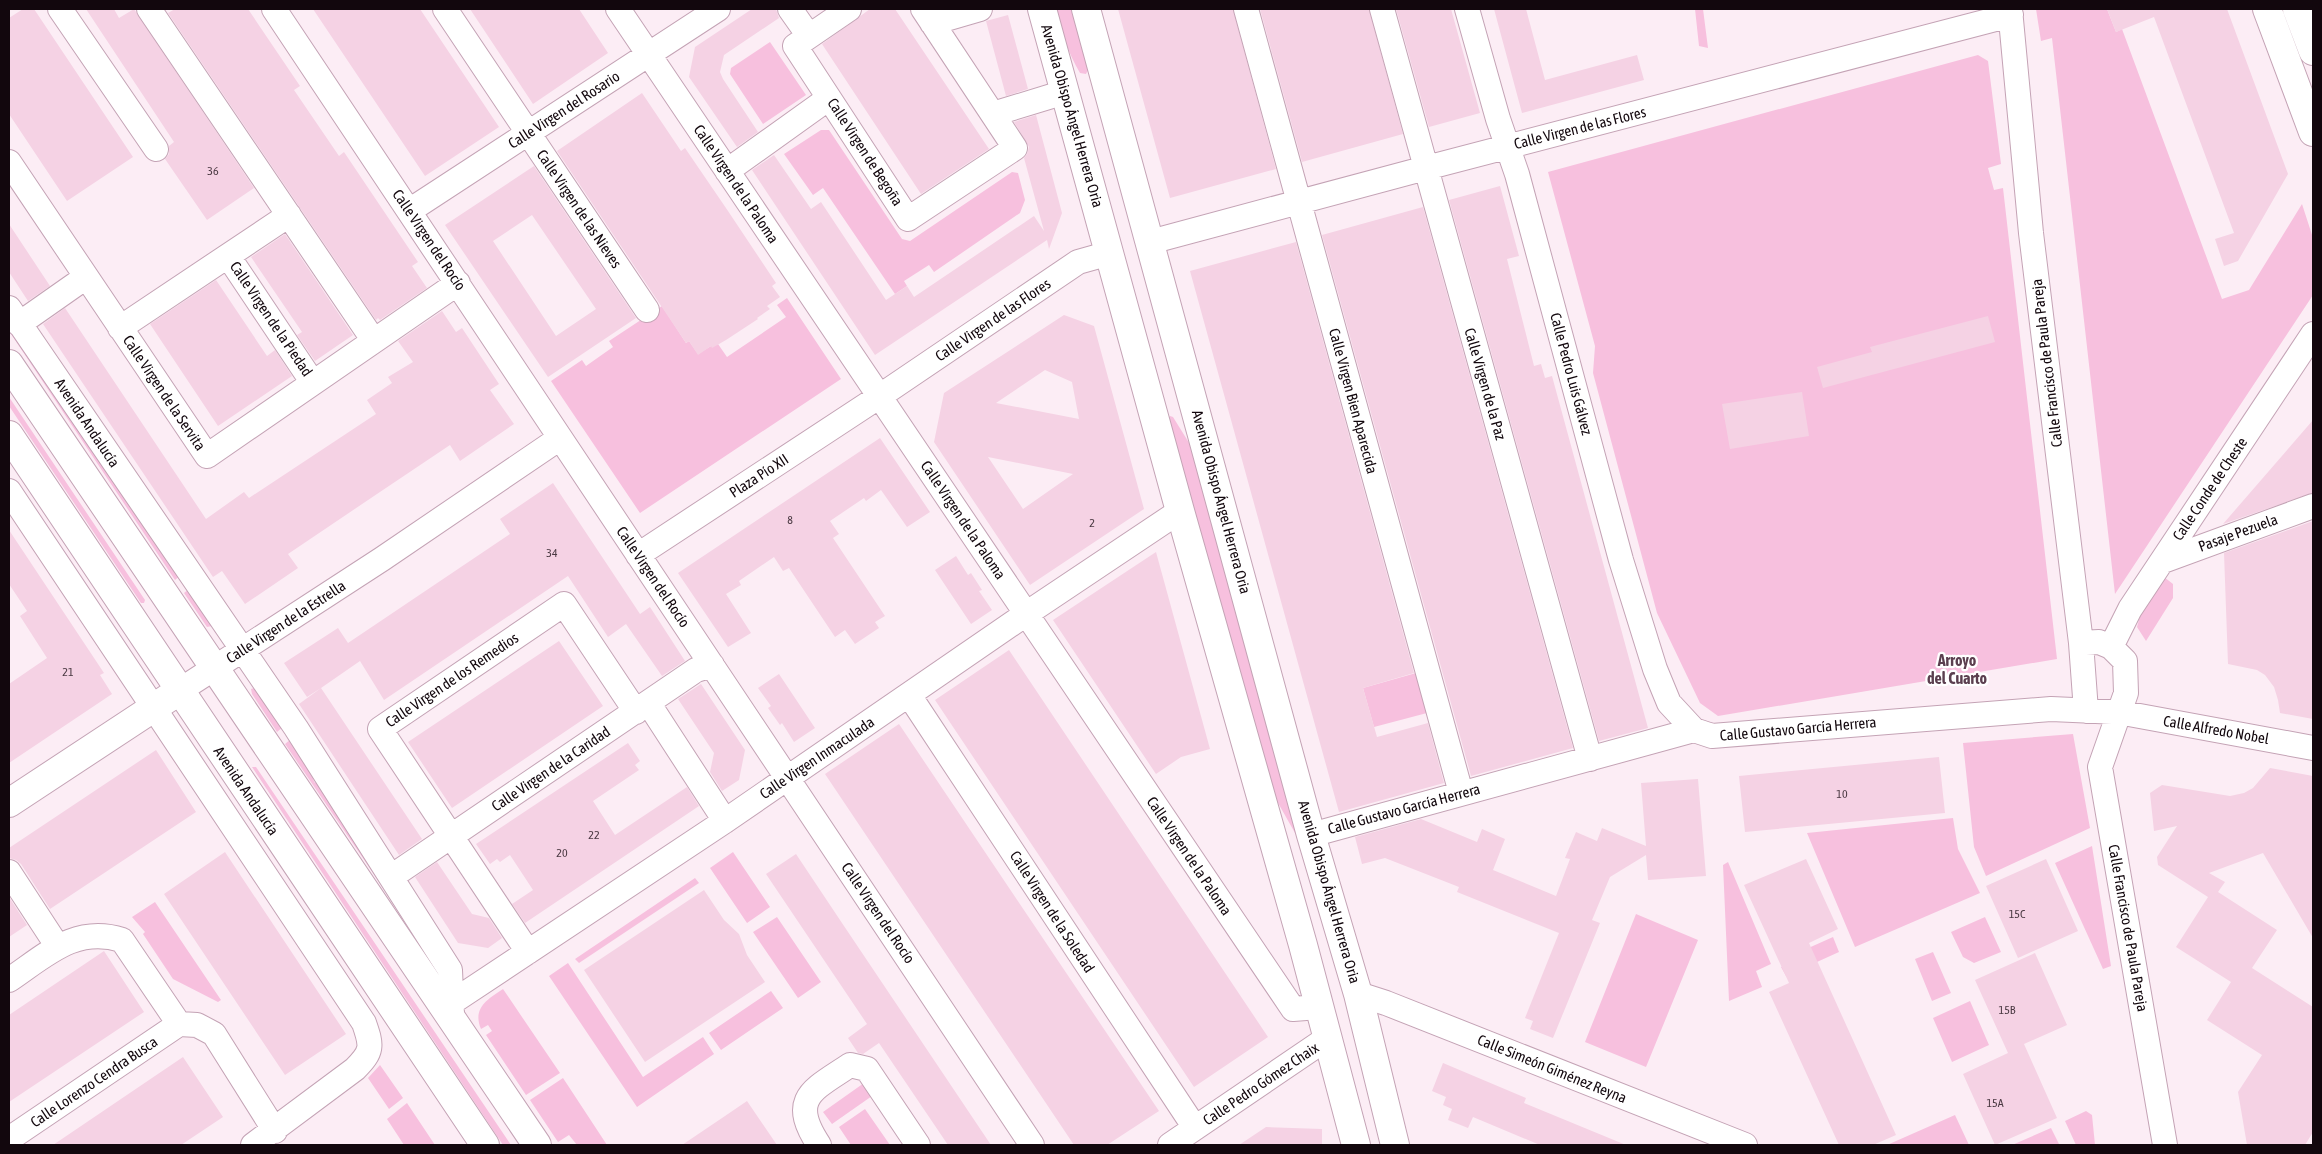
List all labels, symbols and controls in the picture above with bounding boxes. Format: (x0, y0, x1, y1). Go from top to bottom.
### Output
street label: Avenida Obispo Ángel Herrera Oria (1038, 22, 1107, 209)
street label: Calle Virgen del Rosario (505, 67, 623, 152)
street label: Calle Virgen de Begoña (824, 95, 907, 209)
street label: Calle Virgen de las Flores (1512, 103, 1648, 152)
street label: Calle Virgen de la Paloma (690, 121, 782, 246)
street label: Calle Virgen de las Nieves (534, 146, 625, 271)
house number: 36 (207, 164, 219, 178)
street label: Calle Virgen del Rocío (389, 186, 469, 293)
street label: Calle Virgen de la Piedad (227, 258, 316, 379)
street label: Calle Virgen de las Flores (932, 275, 1054, 364)
street label: Calle Francisco de Paula Pareja (2028, 278, 2065, 448)
street label: Calle Pedro Luis Gálvez (1547, 311, 1596, 437)
street label: Calle Virgen Bien Aparecida (1326, 326, 1381, 475)
street label: Calle Virgen de la Paz (1461, 326, 1510, 442)
street label: Calle Virgen de la Servita (120, 332, 209, 453)
street label: Avenida Andalucía (52, 375, 123, 470)
street label: Avenida Obispo Ángel Herrera Oria (1189, 408, 1254, 596)
street label: Calle Conde de Cheste (2169, 434, 2250, 543)
street label: Plaza Pío XII (726, 450, 791, 501)
street label: Calle Virgen de la Paloma (917, 457, 1009, 582)
street label: Pasaje Pezuela (2196, 510, 2280, 555)
house number: 8 (787, 513, 793, 527)
house number: 2 (1089, 516, 1095, 530)
street label: Calle Virgen del Rocío (613, 523, 693, 630)
house number: 34 (546, 546, 558, 560)
street label: Calle Virgen de la Estrella (223, 577, 348, 666)
street label: Calle Virgen de los Remedios (382, 629, 521, 730)
district label: Arroyo del Cuarto (1927, 651, 1988, 687)
house number: 21 (62, 665, 74, 679)
street label: Calle Alfredo Nobel (2162, 712, 2270, 747)
street label: Calle Virgen Inmaculada (756, 713, 877, 802)
street label: Calle Gustavo García Herrera (1719, 713, 1877, 744)
street label: Calle Virgen de la Caridad (488, 723, 613, 815)
street label: Avenida Andalucía (211, 743, 282, 838)
street label: Calle Gustavo García Herrera (1326, 780, 1482, 837)
house number: 10 (1836, 787, 1848, 801)
street label: Calle Virgen de la Paloma (1143, 793, 1235, 918)
street label: Avenida Obispo Ángel Herrera Oria (1295, 798, 1364, 985)
house number: 22 (588, 828, 600, 842)
street label: Calle Francisco de Paula Pareja (2105, 843, 2152, 1013)
house number: 20 (556, 846, 568, 860)
street label: Calle Virgen de la Soledad (1007, 848, 1098, 976)
street label: Calle Virgen del Rocío (838, 859, 918, 966)
house number: 15C (2009, 907, 2026, 921)
house number: 15B (1999, 1003, 2016, 1017)
street label: Calle Simeón Giménez Reyna (1475, 1031, 1629, 1106)
street label: Calle Lorenzo Cendra Busca (27, 1033, 160, 1130)
street label: Calle Pedro Gómez Chaix (1200, 1039, 1322, 1129)
house number: 15A (1986, 1096, 2004, 1110)

